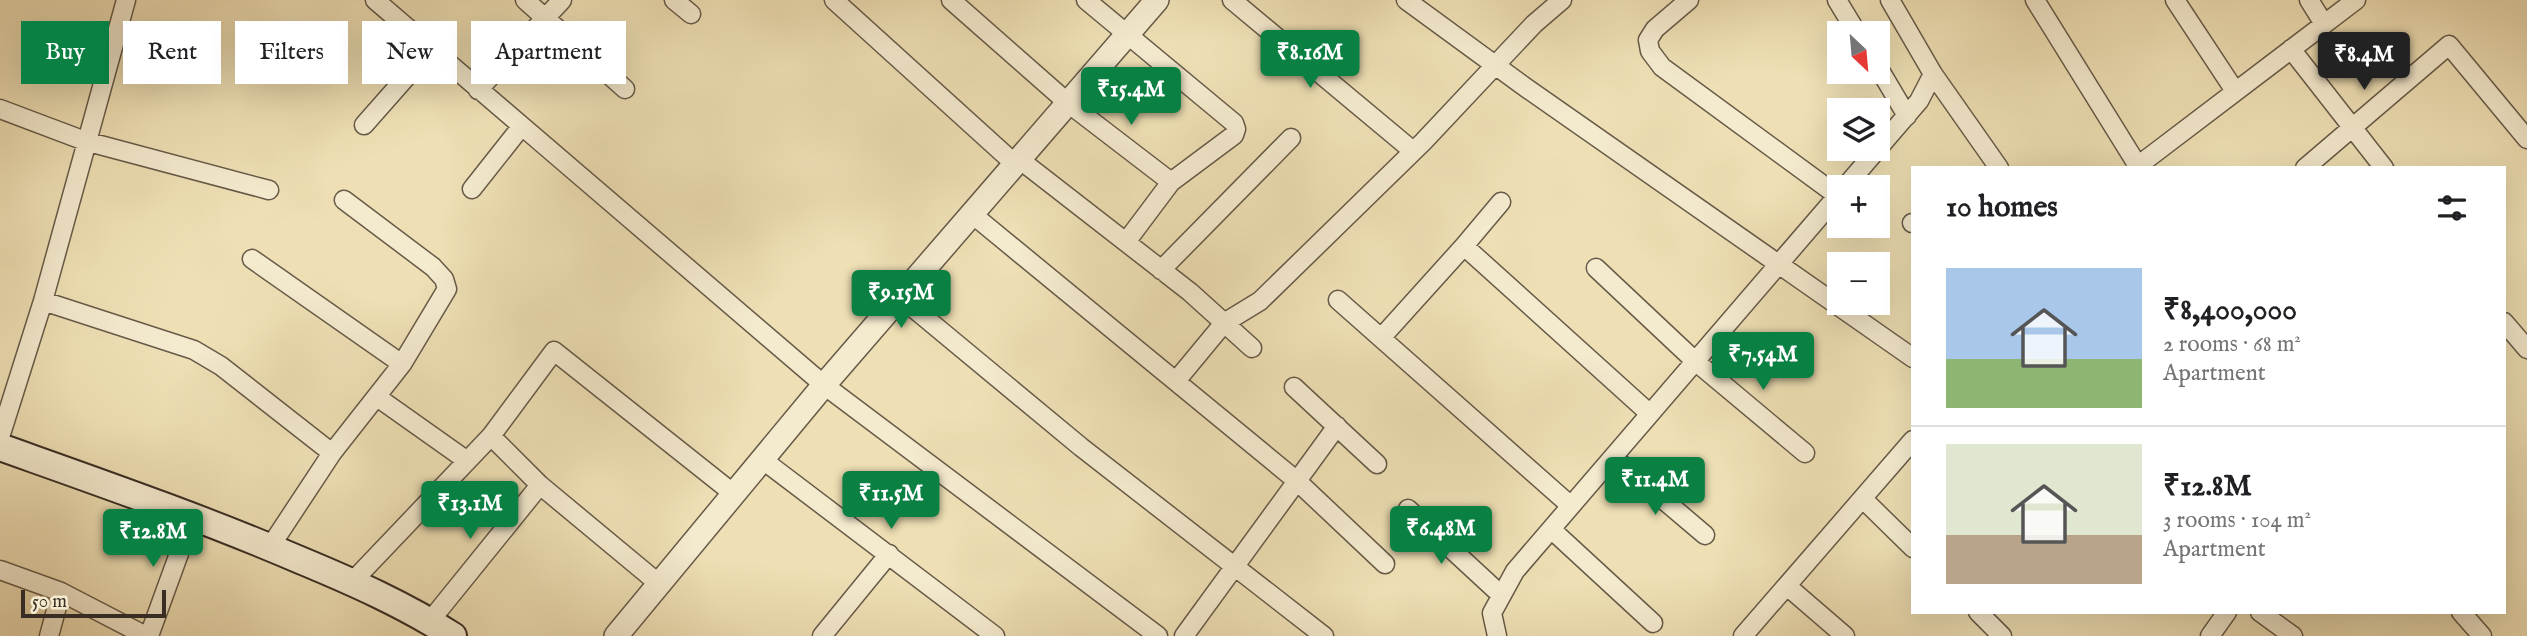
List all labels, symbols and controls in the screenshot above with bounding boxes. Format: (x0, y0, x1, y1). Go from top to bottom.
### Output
chip: Buy (21, 21, 109, 84)
chip: Rent (123, 21, 221, 84)
chip: Filters (235, 21, 348, 84)
chip: New (362, 21, 457, 84)
chip: Apartment (471, 21, 626, 84)
north arrow (1827, 21, 1890, 84)
map controls (1827, 21, 1890, 315)
pin: ₹8.16M (1253, 31, 1367, 90)
pin: ₹8.4M (2315, 32, 2413, 92)
text: ₹8.16M (1276, 38, 1344, 67)
text: ₹8.4M (2334, 40, 2394, 69)
pin: ₹15.4M (1074, 68, 1188, 127)
text: ₹15.4M (1097, 75, 1165, 104)
button: layers (1827, 98, 1890, 161)
button: + (1827, 175, 1890, 238)
text: 10 homes (1946, 189, 2058, 227)
icon: filters (2433, 189, 2471, 227)
button: − (1827, 252, 1890, 315)
pin: ₹9.15M (844, 270, 958, 330)
text: ₹9.15M (868, 278, 934, 307)
text: ₹8,400,000 (2163, 292, 2297, 330)
icon: home (2002, 296, 2086, 380)
text: 2 rooms · 68 m² (2163, 330, 2301, 359)
pin: ₹7.54M (1706, 332, 1820, 392)
text: ₹7.54M (1728, 340, 1798, 369)
text: Apartment (2163, 359, 2266, 388)
pin: ₹11.4M (1598, 458, 1712, 517)
text: ₹11.4M (1621, 465, 1689, 494)
text: ₹12.8M (2163, 468, 2252, 506)
pin: ₹11.5M (834, 472, 948, 531)
icon: home (2002, 472, 2086, 556)
text: ₹11.5M (858, 479, 924, 508)
pin: ₹13.1M (413, 482, 527, 541)
text: ₹13.1M (437, 489, 503, 518)
pin: ₹6.48M (1384, 506, 1498, 566)
text: 3 rooms · 104 m² (2163, 506, 2311, 535)
pin: ₹12.8M (96, 510, 210, 569)
text: ₹6.48M (1406, 514, 1476, 543)
text: ₹12.8M (119, 517, 187, 546)
text: Apartment (2163, 535, 2266, 564)
scale bar (21, 587, 166, 619)
text: 50 m (32, 590, 67, 614)

